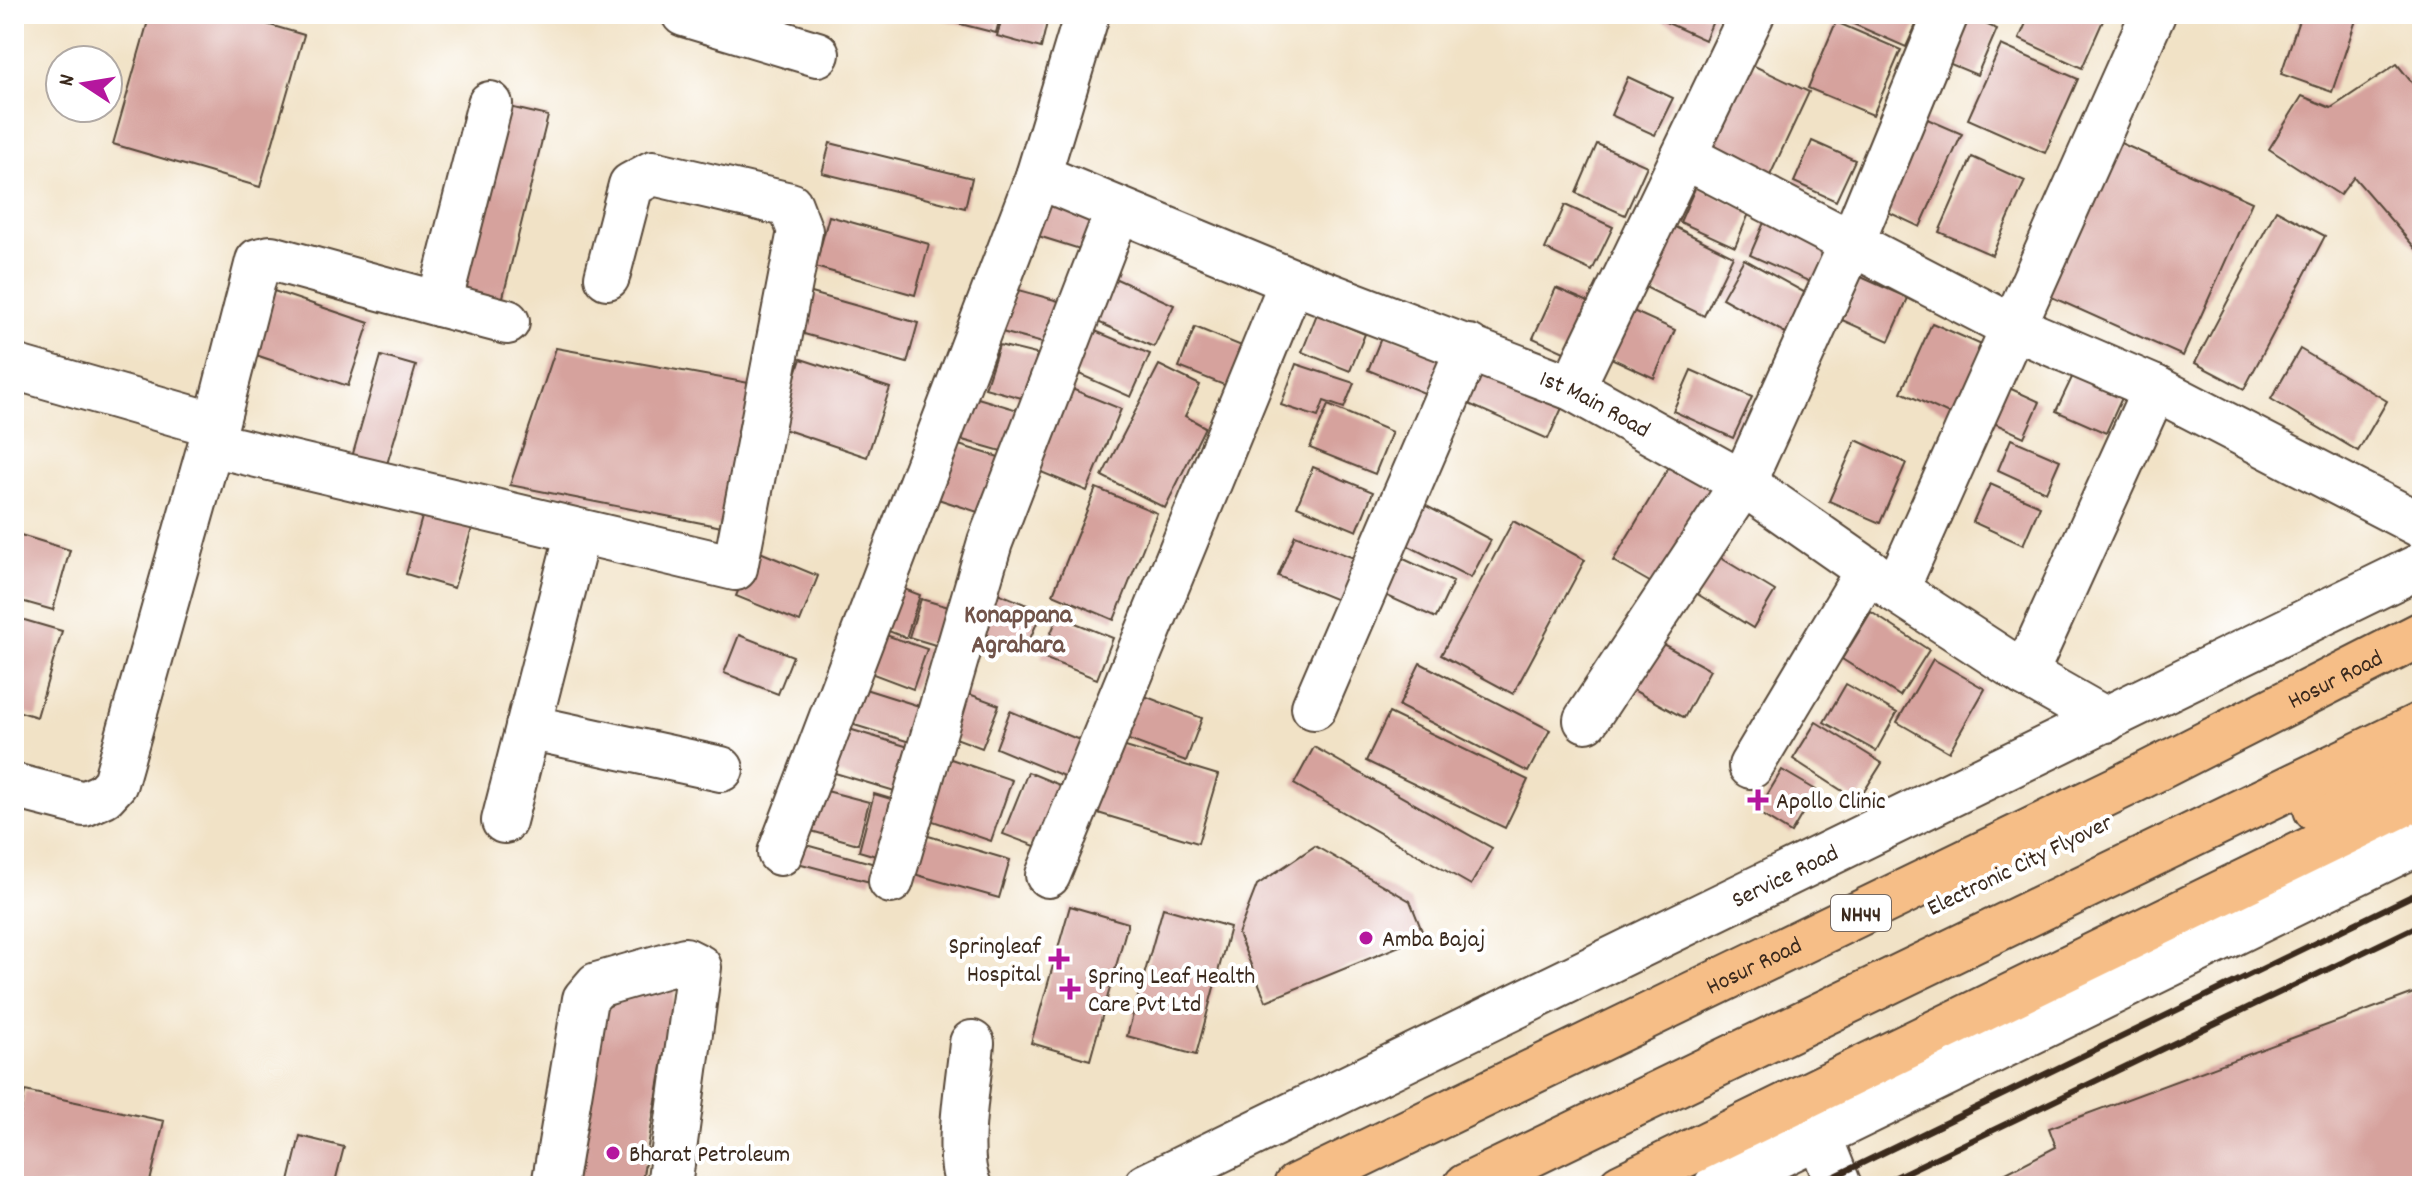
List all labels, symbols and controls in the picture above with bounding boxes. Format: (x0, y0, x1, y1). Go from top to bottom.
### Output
north arrow (44, 44, 124, 124)
text: N (52, 72, 84, 89)
street label: 1st Main Road (1534, 363, 1656, 448)
district label: Konappana Agrahara (964, 598, 1073, 665)
street label: Hosur Road (2282, 643, 2389, 720)
place label: Apollo Clinic (1776, 786, 1886, 820)
marker: Apollo Clinic (1747, 789, 1769, 811)
street label: Electronic City Flyover (1922, 807, 2119, 926)
street label: Service Road (1727, 838, 1845, 918)
road number: NH44 (1831, 895, 1891, 931)
place label: Amba Bajaj (1382, 924, 1485, 958)
marker: Amba Bajaj (1357, 929, 1375, 947)
street label: Hosur Road (1701, 930, 1808, 1005)
place label: Springleaf Hospital (948, 931, 1042, 993)
marker: Springleaf Hospital (1048, 948, 1070, 970)
place label: Spring Leaf Health Care Pvt Ltd (1088, 961, 1255, 1023)
marker: Spring Leaf Health Care Pvt Ltd (1059, 978, 1081, 1000)
place label: Bharat Petroleum (629, 1139, 790, 1173)
marker: Bharat Petroleum (604, 1144, 622, 1162)

